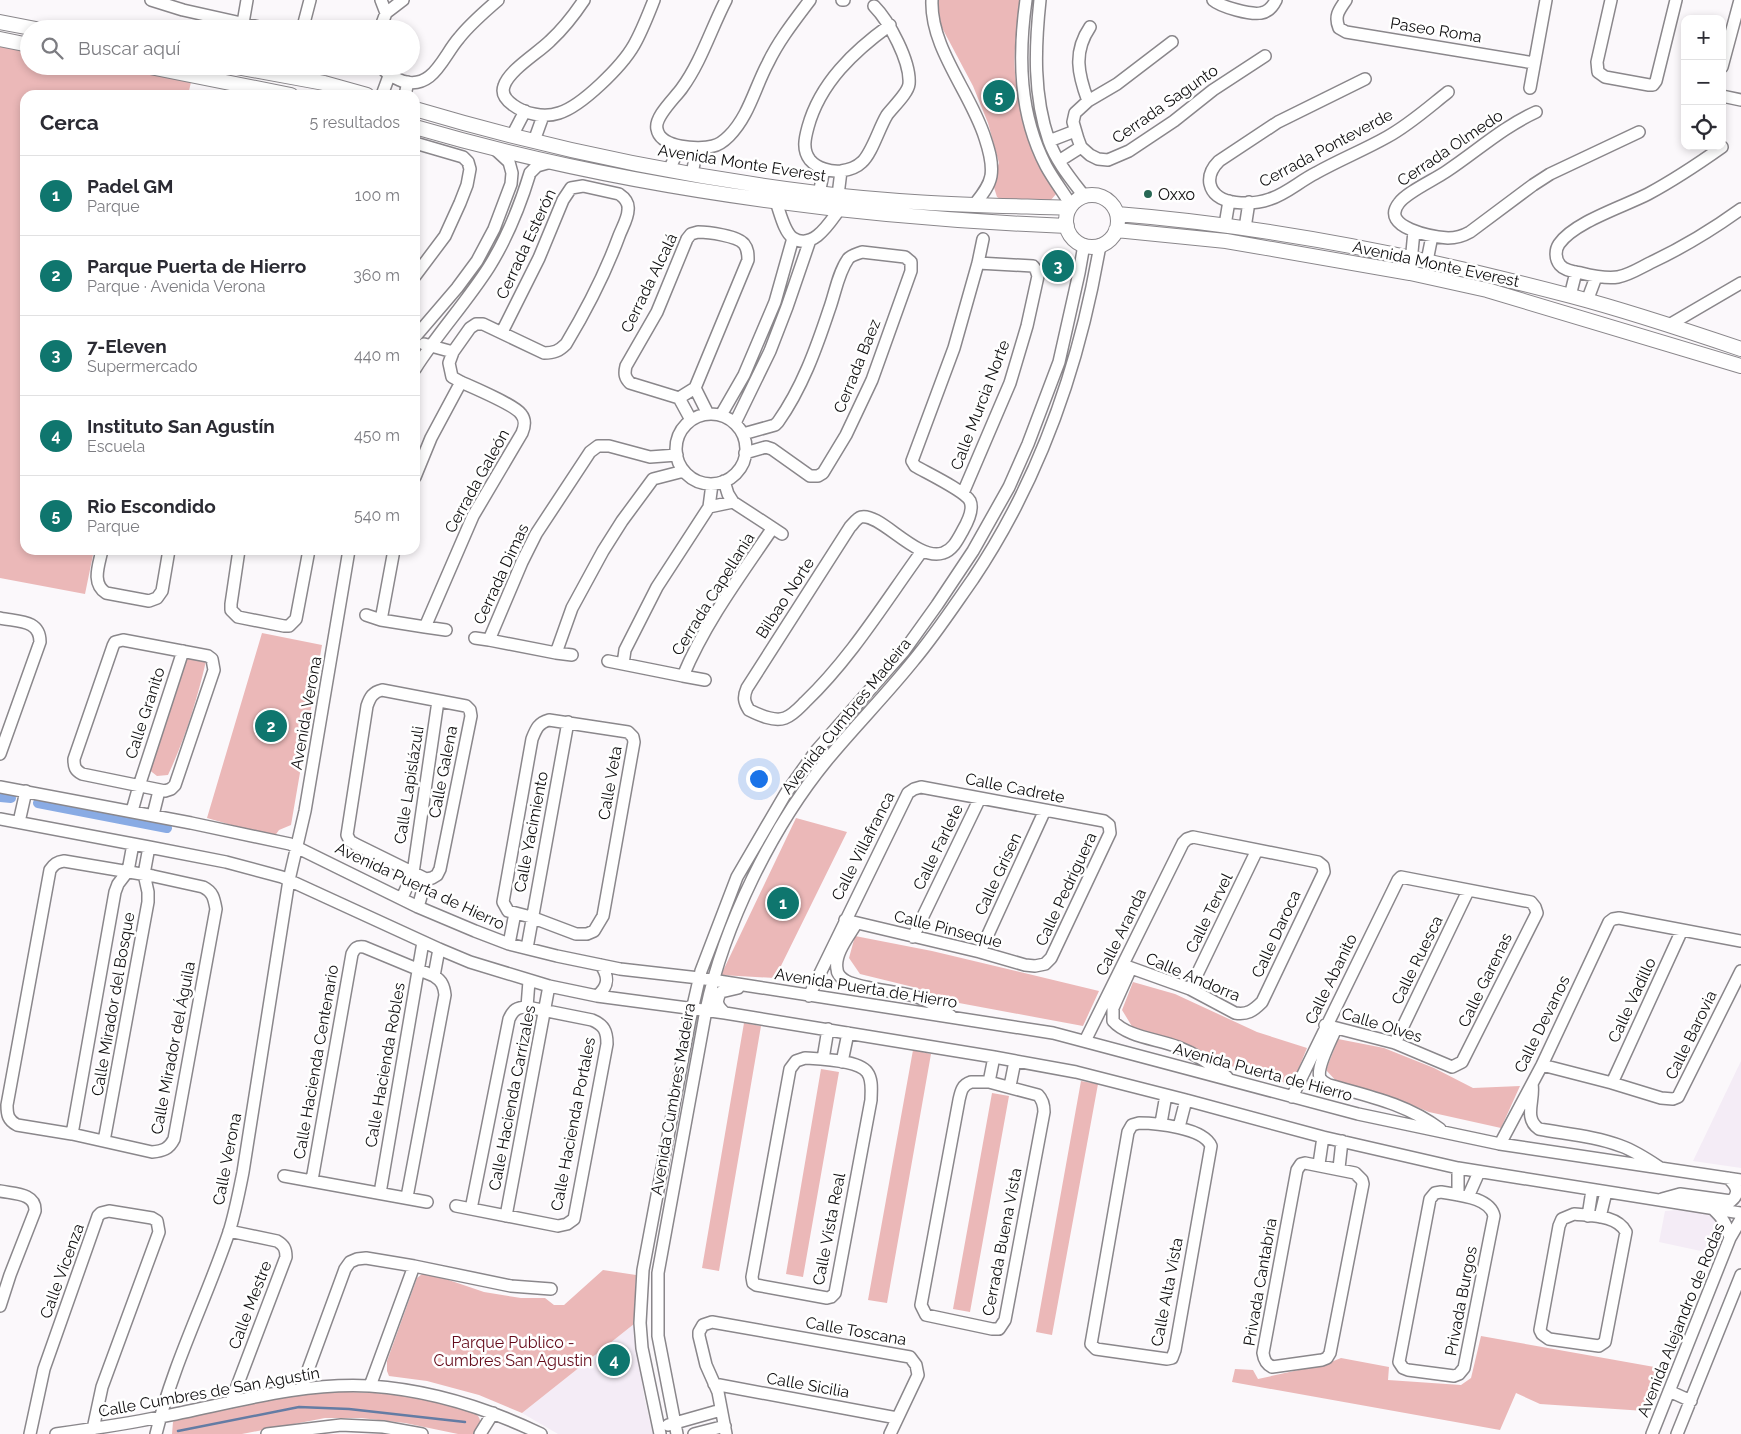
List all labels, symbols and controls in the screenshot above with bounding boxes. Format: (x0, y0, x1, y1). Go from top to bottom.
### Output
street label: Paseo Roma (1389, 13, 1483, 47)
map controls (1681, 15, 1726, 150)
button: + (1681, 15, 1726, 60)
search box (20, 20, 420, 75)
icon: search (38, 34, 66, 62)
text: Buscar aquí (78, 37, 180, 59)
street label: Cerrada Sagunto (1108, 60, 1222, 148)
button: − (1681, 60, 1726, 105)
pin: 5 (983, 77, 1015, 115)
street label: Cerrada Ponteverde (1256, 105, 1396, 191)
button: locate (1681, 105, 1726, 150)
street label: Cerrada Olmedo (1394, 106, 1506, 190)
text: Cerca (40, 110, 99, 135)
text: 5 resultados (310, 113, 400, 132)
street label: Avenida Monte Everest (657, 140, 828, 186)
text: Padel GM (87, 175, 174, 197)
place label: Oxxo (1158, 185, 1195, 204)
text: 1 (52, 186, 60, 205)
text: 100 m (355, 186, 400, 205)
street label: Cerrada Esterón (492, 186, 560, 302)
marker: Oxxo (1142, 188, 1154, 200)
text: Parque (87, 197, 140, 216)
street label: Cerrada Alcalá (617, 230, 681, 336)
street label: Avenida Monte Everest (1351, 237, 1522, 291)
pin: 3 (1042, 247, 1074, 285)
text: Parque Puerta de Hierro (87, 255, 306, 277)
text: 2 (51, 266, 61, 285)
text: 360 m (353, 266, 400, 285)
text: Parque · Avenida Verona (87, 277, 266, 296)
street label: Cerrada Baez (830, 316, 885, 416)
text: 7-Eleven (87, 335, 167, 357)
street label: Calle Murcia Norte (946, 337, 1014, 473)
text: 3 (52, 346, 60, 365)
text: 440 m (354, 346, 400, 365)
text: Supermercado (87, 357, 198, 376)
text: Instituto San Agustín (87, 415, 275, 437)
text: 4 (51, 426, 61, 445)
text: 450 m (354, 426, 400, 445)
street label: Cerrada Galeón (441, 426, 513, 536)
text: Escuela (87, 437, 145, 456)
text: Rio Escondido (87, 495, 216, 517)
text: 5 (52, 506, 60, 525)
text: 540 m (354, 506, 400, 525)
text: Parque (87, 517, 140, 536)
street label: Cerrada Dimas (469, 520, 533, 627)
street label: Cerrada Capellania (668, 529, 758, 659)
street label: Bilbao Norte (752, 554, 818, 642)
street label: Avenida Cumbres Madeira (777, 634, 915, 798)
street label: Avenida Verona (287, 655, 325, 771)
street label: Calle Granito (121, 665, 169, 761)
pin: 2 (255, 707, 287, 745)
street label: Calle Galena (425, 724, 461, 820)
street label: Calle Lapislázuli (390, 725, 428, 845)
street label: Calle Veta (594, 745, 626, 821)
your location (746, 766, 772, 792)
street label: Calle Cadrete (964, 769, 1066, 807)
street label: Calle Yacimiento (510, 770, 552, 894)
street label: Calle Villafranca (827, 788, 899, 904)
street label: Calle Farlete (909, 801, 967, 893)
street label: Calle Pedriguera (1031, 829, 1101, 949)
street label: Calle Grisen (971, 830, 1025, 918)
street label: Avenida Puerta de Hierro (332, 838, 508, 934)
street label: Calle Tervel (1182, 869, 1237, 956)
pin: 1 (767, 884, 799, 922)
street label: Calle Aranda (1092, 885, 1150, 979)
street label: Calle Daroca (1247, 887, 1305, 981)
street label: Calle Pinseque (892, 906, 1004, 952)
street label: Calle Mirador del Bosque (87, 911, 139, 1097)
street label: Calle Ruesca (1387, 913, 1447, 1007)
street label: Calle Garenas (1454, 929, 1516, 1030)
street label: Calle Abanito (1301, 931, 1361, 1027)
street label: Calle Andorra (1143, 949, 1243, 1005)
street label: Calle Vadillo (1604, 954, 1660, 1046)
street label: Calle Mirador del Águila (146, 960, 199, 1136)
street label: Calle Hacienda Centenario (290, 963, 342, 1161)
street label: Avenida Puerta de Hierro (773, 964, 959, 1012)
street label: Calle Devanos (1510, 972, 1574, 1076)
street label: Calle Hacienda Robles (361, 981, 409, 1149)
street label: Calle Barovia (1661, 987, 1721, 1083)
street label: Avenida Cumbres Madeira (647, 1001, 699, 1197)
street label: Calle Hacienda Carrizales (485, 1003, 539, 1192)
street label: Calle Olves (1339, 1004, 1425, 1046)
street label: Calle Hacienda Portales (547, 1035, 599, 1212)
street label: Avenida Puerta de Hierro (1171, 1039, 1355, 1105)
street label: Calle Verona (209, 1111, 245, 1207)
street label: Cerrada Buena Vista (978, 1166, 1026, 1318)
street label: Calle Vista Real (809, 1170, 849, 1287)
street label: Privada Cantabria (1239, 1217, 1281, 1347)
street label: Avenida Alejandro de Rodas (1633, 1220, 1729, 1420)
street label: Calle Vicenza (36, 1221, 88, 1321)
street label: Calle Alta Vista (1147, 1236, 1187, 1348)
street label: Privada Burgos (1441, 1244, 1481, 1358)
street label: Calle Mestre (224, 1258, 276, 1352)
street label: Calle Toscana (804, 1313, 908, 1349)
park label: Parque Publico - Cumbres San Agustin (434, 1333, 592, 1370)
pin: 4 (598, 1341, 630, 1379)
street label: Calle Cumbres de San Agustín (97, 1363, 321, 1421)
street label: Calle Sicilia (765, 1368, 851, 1402)

